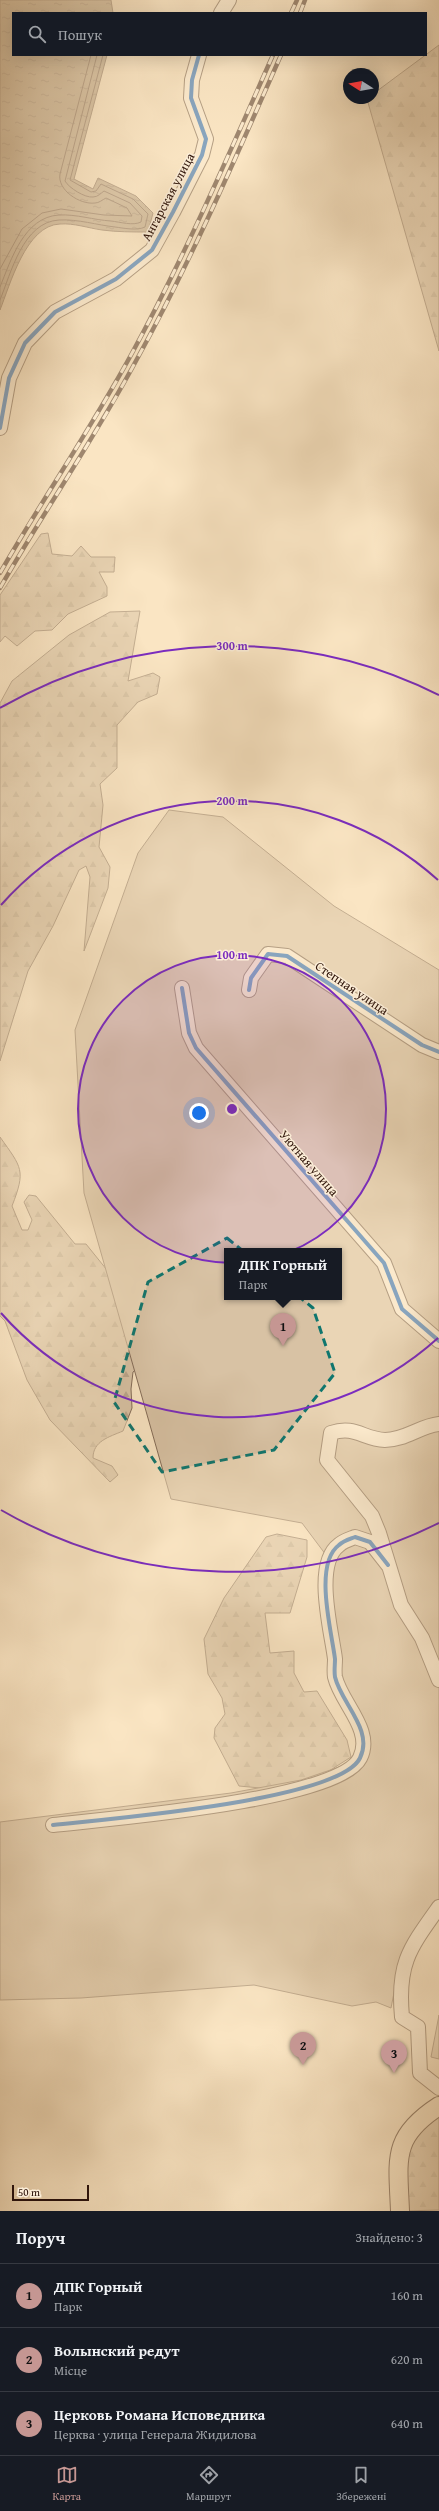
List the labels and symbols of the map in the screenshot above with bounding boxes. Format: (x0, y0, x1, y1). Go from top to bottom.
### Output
north arrow (343, 68, 379, 104)
street label: Ангарская улица (137, 149, 200, 244)
text: 300 m (216, 637, 249, 654)
text: 200 m (216, 792, 249, 809)
text: 100 m (216, 946, 249, 963)
street label: Степная улица (311, 956, 393, 1020)
centre of rings (225, 1102, 239, 1116)
your location (189, 1103, 209, 1123)
street label: Уютная улица (275, 1126, 344, 1201)
pin: 1 (270, 1313, 296, 1346)
pin: 2 (290, 2032, 316, 2065)
pin: 3 (381, 2040, 407, 2073)
scale bar (12, 2183, 89, 2202)

